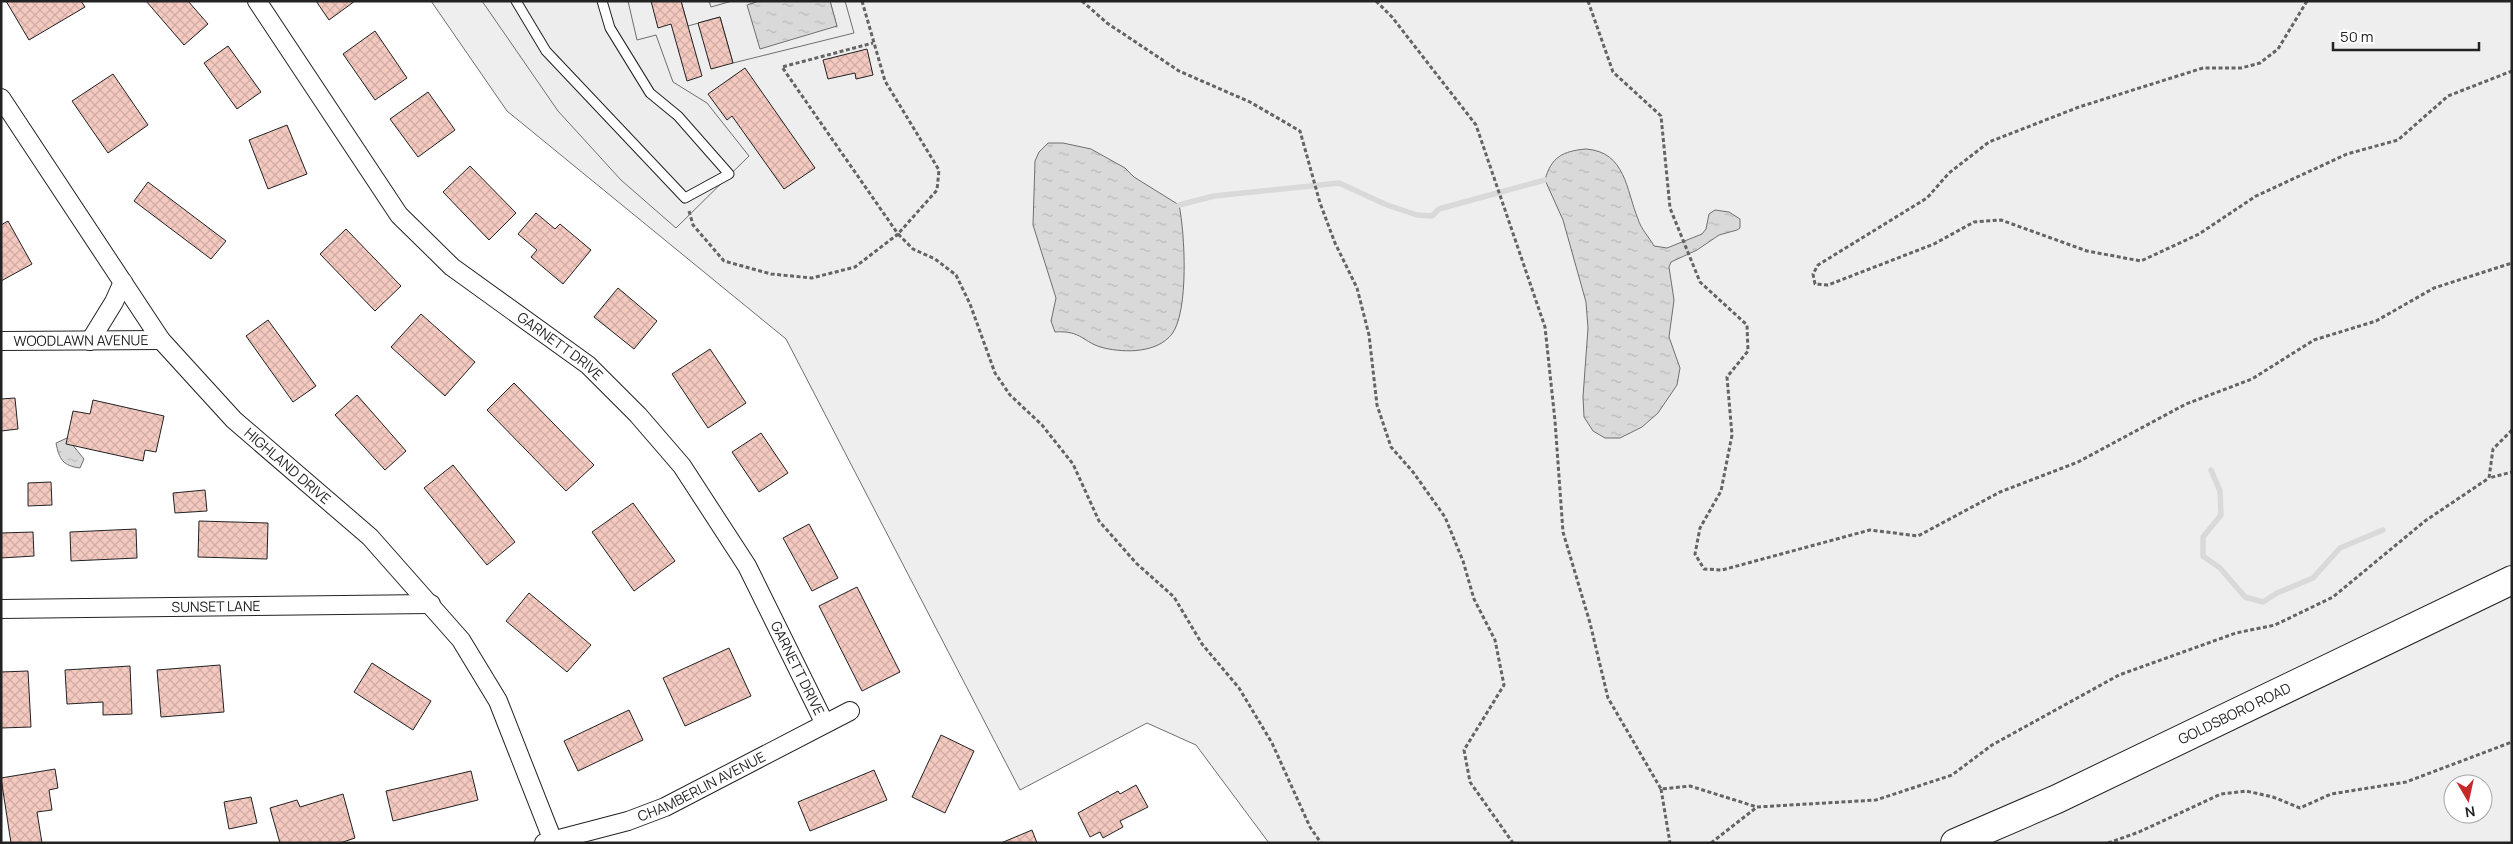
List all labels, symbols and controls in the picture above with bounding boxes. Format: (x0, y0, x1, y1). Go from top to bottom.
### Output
scale bar (2333, 20, 2479, 52)
text: 50 m (2340, 26, 2374, 47)
street label: GARNETT DRIVE (514, 307, 608, 384)
street label: WOODLAWN AVENUE (14, 330, 148, 350)
street label: HIGHLAND DRIVE (241, 423, 335, 508)
street label: SUNSET LANE (171, 596, 261, 616)
street label: GARNETT DRIVE (767, 618, 829, 718)
street label: GOLDSBORO ROAD (2175, 678, 2294, 748)
street label: CHAMBERLIN AVENUE (635, 747, 768, 826)
north arrow (2443, 774, 2493, 824)
text: N (2464, 802, 2477, 823)

